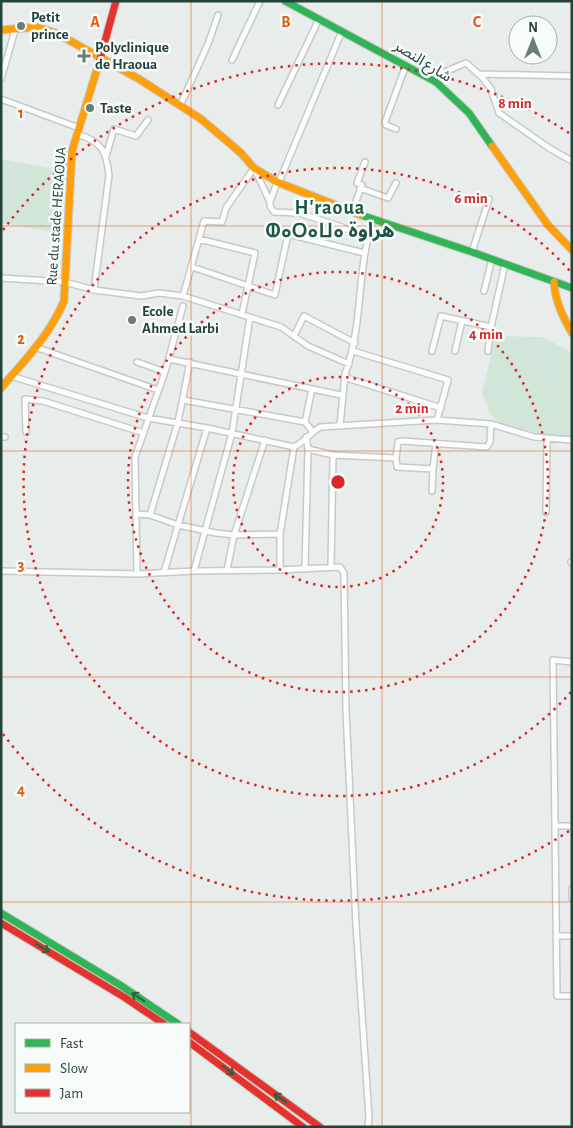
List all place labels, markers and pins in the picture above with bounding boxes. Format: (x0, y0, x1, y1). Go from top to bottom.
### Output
place label: Petit prince (31, 10, 69, 42)
marker: Petit prince (15, 20, 27, 32)
place label: Polyclinique de Hraoua (95, 40, 169, 72)
marker: Polyclinique de Hraoua (77, 49, 91, 63)
place label: Taste (100, 101, 132, 116)
marker: Taste (84, 102, 96, 114)
place label: Ecole Ahmed Larbi (142, 304, 219, 336)
marker: Ecole Ahmed Larbi (126, 314, 138, 326)
centre of rings (329, 473, 347, 491)

